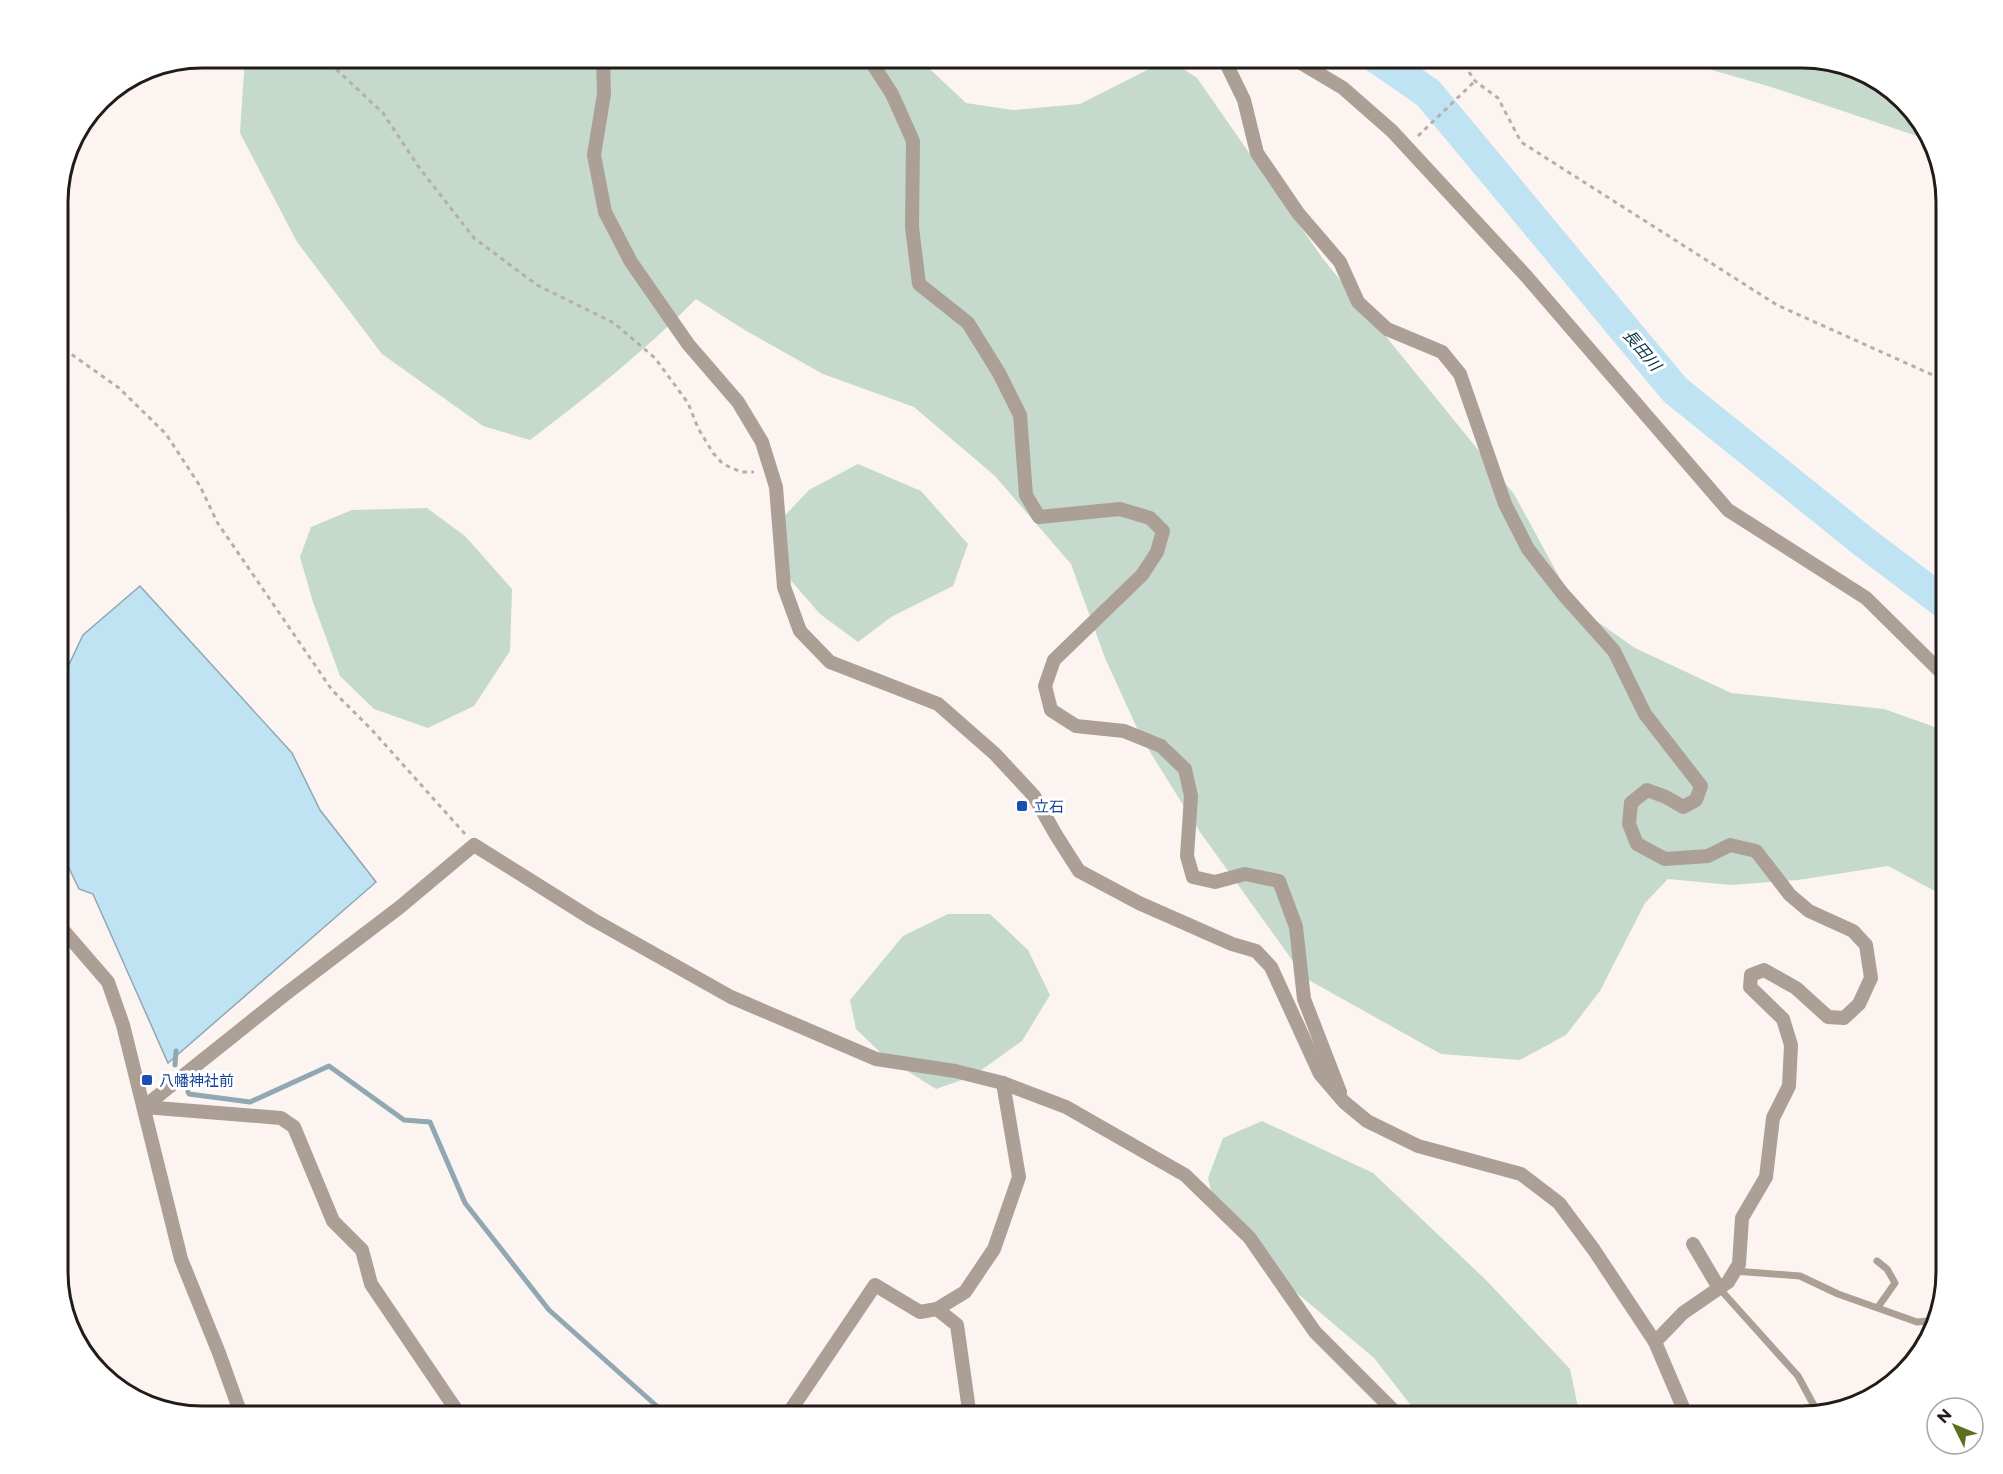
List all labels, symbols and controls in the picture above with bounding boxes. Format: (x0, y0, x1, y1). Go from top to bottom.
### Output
water label: 長田川 (1619, 326, 1666, 376)
place label: 立石 (1034, 797, 1064, 816)
marker: 立石 (1015, 799, 1029, 813)
place label: 八幡神社前 (159, 1071, 234, 1090)
marker: 八幡神社前 (140, 1073, 154, 1087)
north arrow (1925, 1396, 1985, 1456)
text: N (1933, 1405, 1956, 1427)

